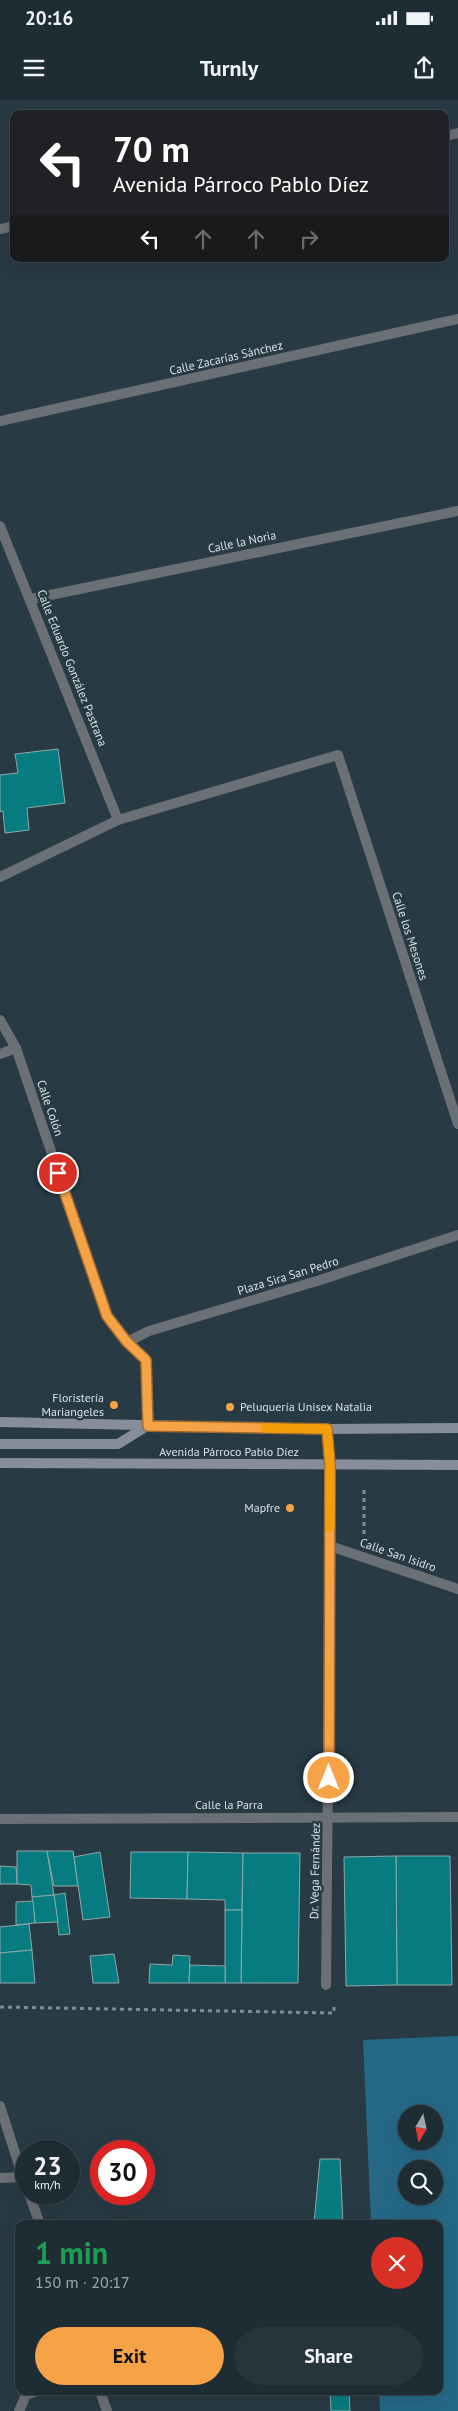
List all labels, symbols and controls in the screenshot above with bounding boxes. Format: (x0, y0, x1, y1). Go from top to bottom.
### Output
text: 20:16 (25, 6, 73, 30)
icon: menu (20, 54, 48, 82)
text: Turnly (200, 54, 258, 82)
icon: share (410, 54, 438, 82)
text: 70 m (113, 126, 190, 172)
icon: left (30, 130, 95, 195)
text: Avenida Párroco Pablo Díez (113, 170, 369, 198)
icon: left (136, 225, 164, 253)
icon: ahead (189, 225, 217, 253)
icon: ahead (242, 225, 270, 253)
icon: right (295, 225, 323, 253)
street label: Calle Zacarías Sánchez (168, 337, 284, 378)
street label: Calle la Noria (206, 527, 277, 556)
street label: Calle Eduardo González Pastrana (34, 587, 111, 748)
street label: Calle los Mesones (389, 890, 432, 982)
street label: Calle Colón (34, 1078, 67, 1138)
pin (37, 1152, 79, 1194)
icon: arrive (44, 1159, 72, 1187)
street label: Plaza Sira San Pedro (235, 1253, 340, 1298)
place label: Floristería Mariangeles (42, 1390, 104, 1419)
marker: Floristería Mariangeles (108, 1399, 120, 1411)
place label: Peluquería Unisex Natalia (240, 1399, 372, 1414)
marker: Peluquería Unisex Natalia (224, 1401, 236, 1413)
street label: Avenida Párroco Pablo Díez (159, 1444, 299, 1459)
place label: Mapfre (244, 1500, 280, 1515)
marker: Mapfre (284, 1502, 296, 1514)
street label: Calle San Isidro (358, 1534, 438, 1575)
position arrow (302, 1751, 354, 1803)
street label: Calle la Parra (195, 1797, 263, 1812)
street label: Dr. Vega Fernández (306, 1823, 323, 1919)
north arrow (398, 2105, 442, 2150)
map controls (398, 2105, 443, 2205)
speed limit sign: 30 (90, 2140, 155, 2205)
text: 23 (33, 2150, 62, 2182)
button: search (398, 2160, 443, 2205)
text: km/h (34, 2177, 61, 2192)
text: 1 min (35, 2233, 108, 2272)
button: close (371, 2237, 423, 2289)
text: 150 m · 20:17 (35, 2272, 130, 2292)
button: Exit (35, 2327, 224, 2385)
button: Share (234, 2327, 423, 2385)

